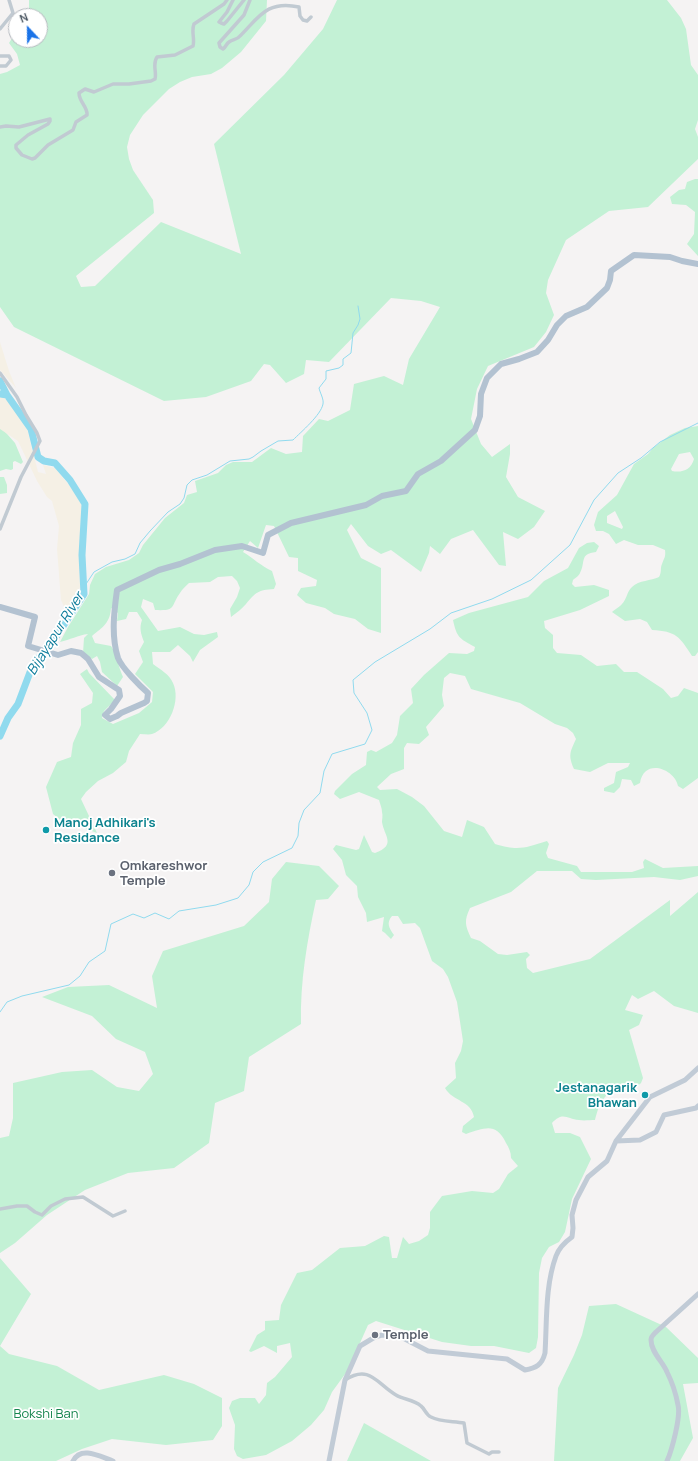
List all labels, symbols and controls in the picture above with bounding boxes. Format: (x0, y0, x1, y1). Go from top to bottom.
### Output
north arrow (8, 8, 48, 48)
text: N (17, 9, 30, 26)
water label: Bijayapur River (24, 590, 88, 678)
place label: Manoj Adhikari's Residance (54, 815, 156, 846)
marker: Manoj Adhikari's Residance (41, 825, 51, 835)
place label: Omkareshwor Temple (120, 858, 207, 889)
marker: Omkareshwor Temple (107, 868, 117, 878)
place label: Jestanagarik Bhawan (556, 1080, 637, 1111)
marker: Jestanagarik Bhawan (640, 1090, 650, 1100)
place label: Temple (383, 1327, 429, 1343)
marker: Temple (370, 1330, 380, 1340)
park label: Bokshi Ban (13, 1406, 79, 1422)

